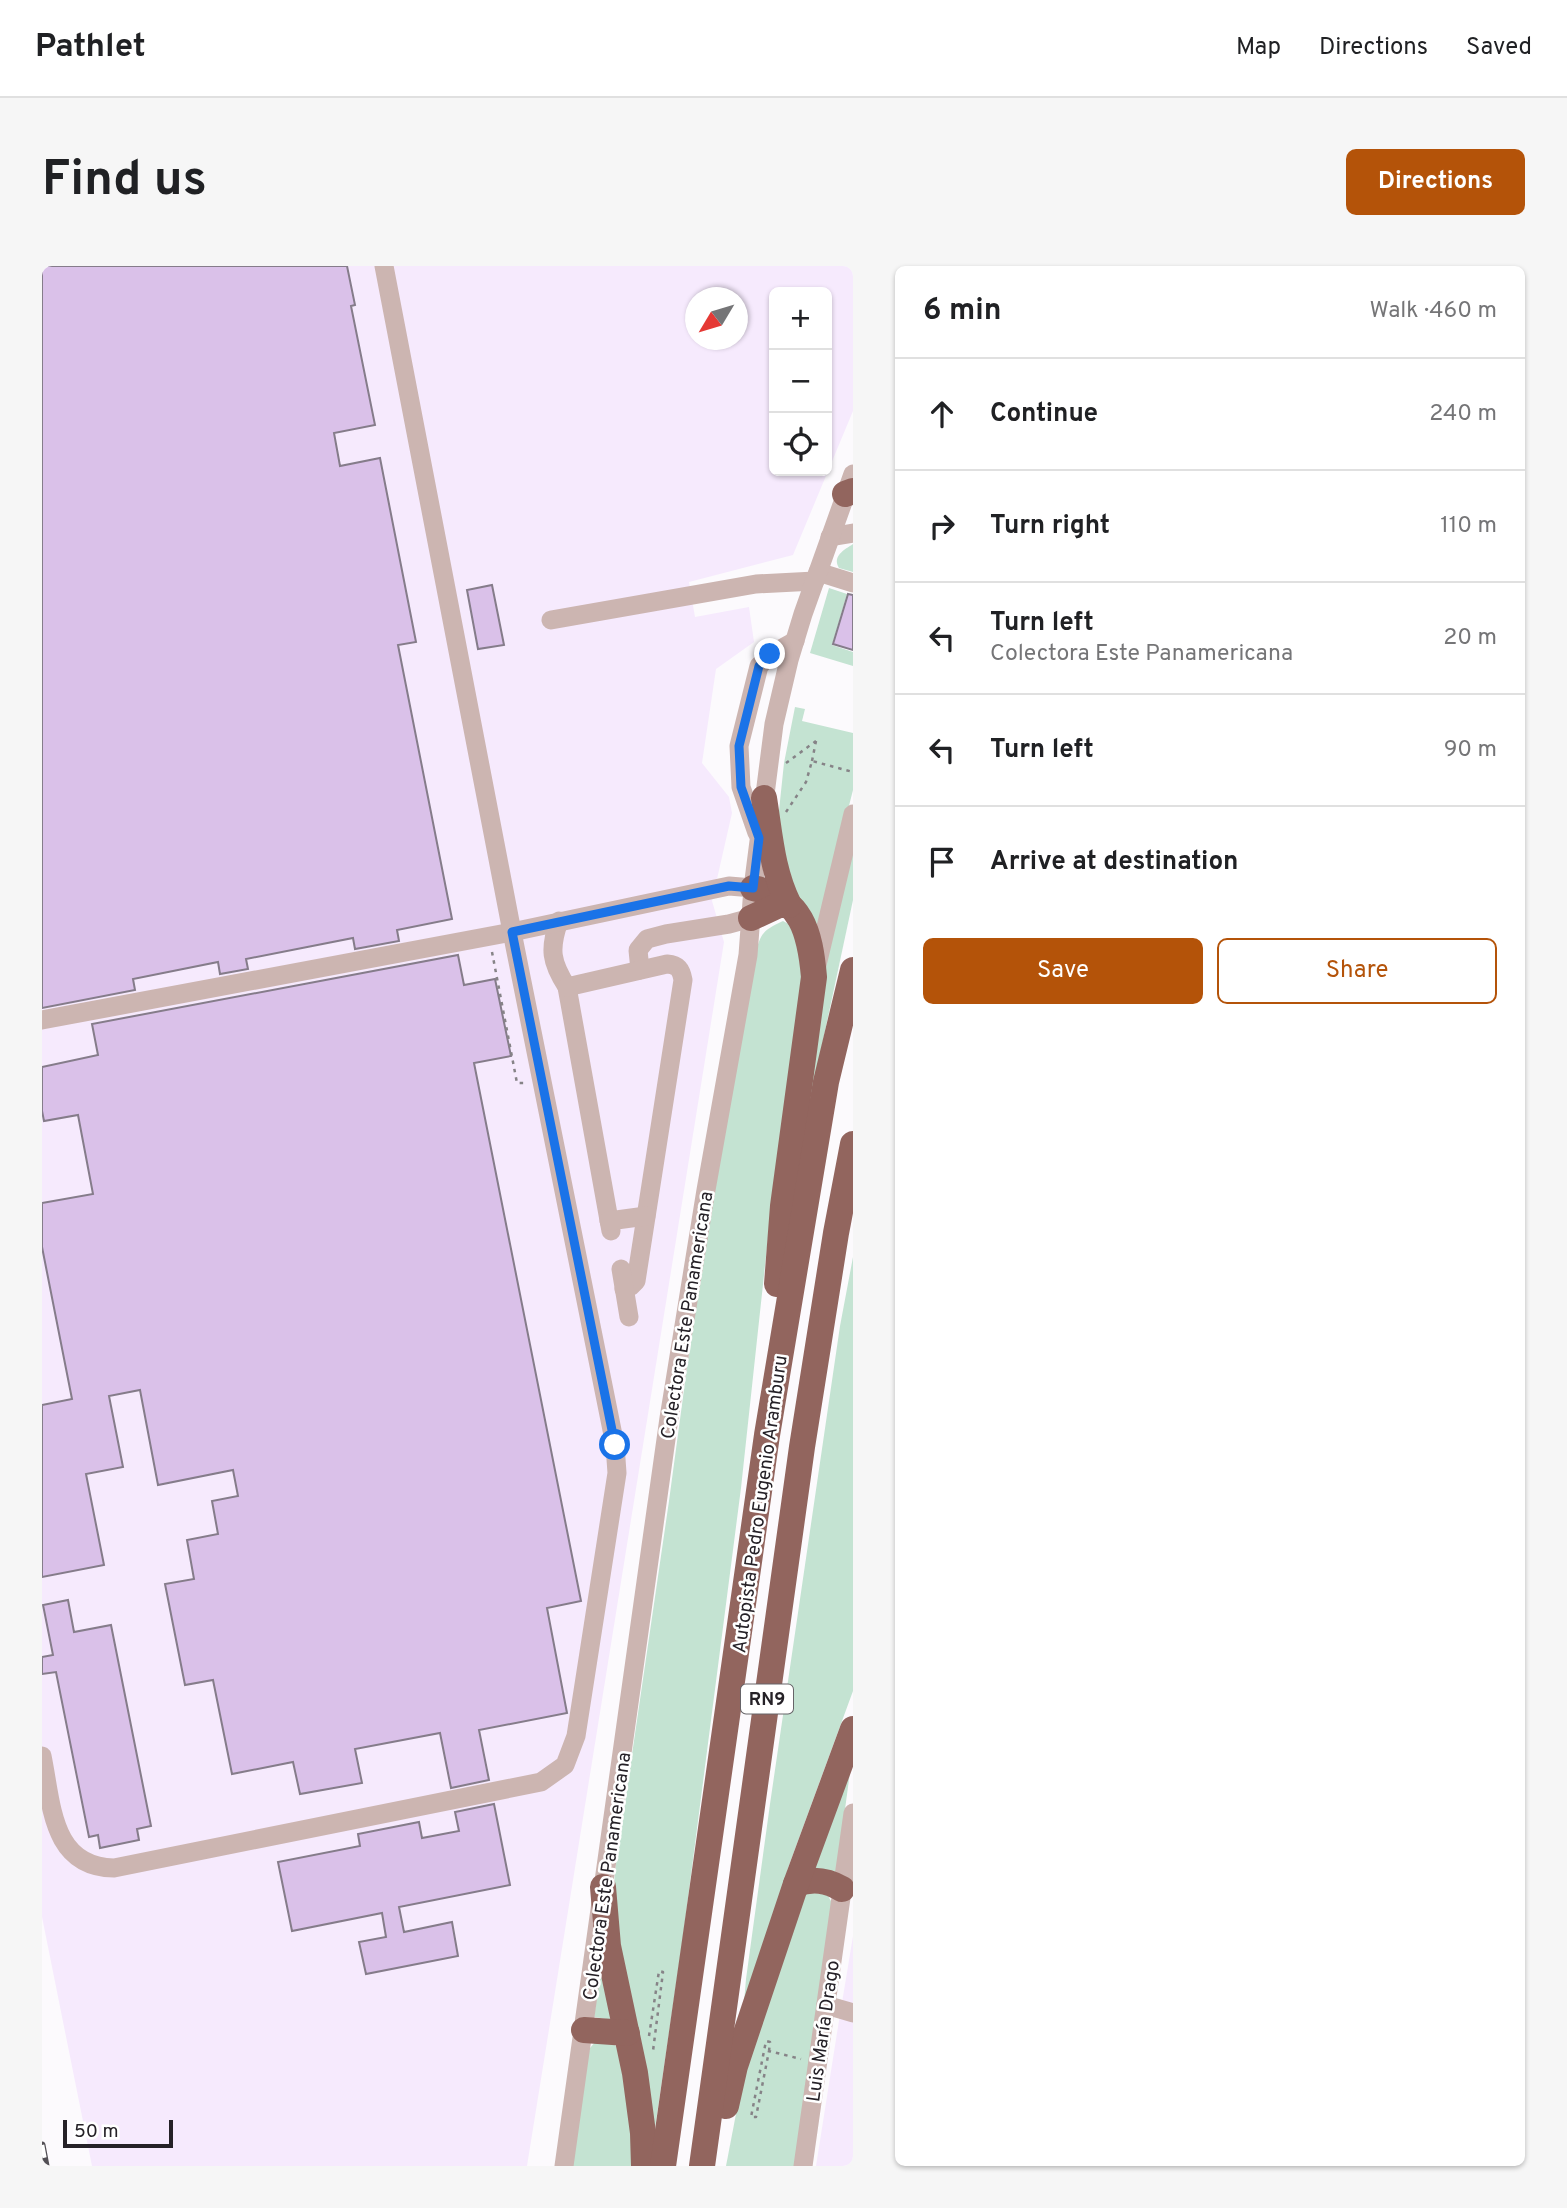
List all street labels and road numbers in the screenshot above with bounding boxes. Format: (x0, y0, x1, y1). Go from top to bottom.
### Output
street label: Colectora Este Panamericana (657, 1190, 719, 1441)
street label: Autopista Pedro Eugenio Aramburu (728, 1354, 794, 1655)
road number: RN9 (741, 1684, 793, 1714)
street label: Colectora Este Panamericana (579, 1751, 637, 2002)
street label: Luis María Drago (802, 1959, 846, 2104)

